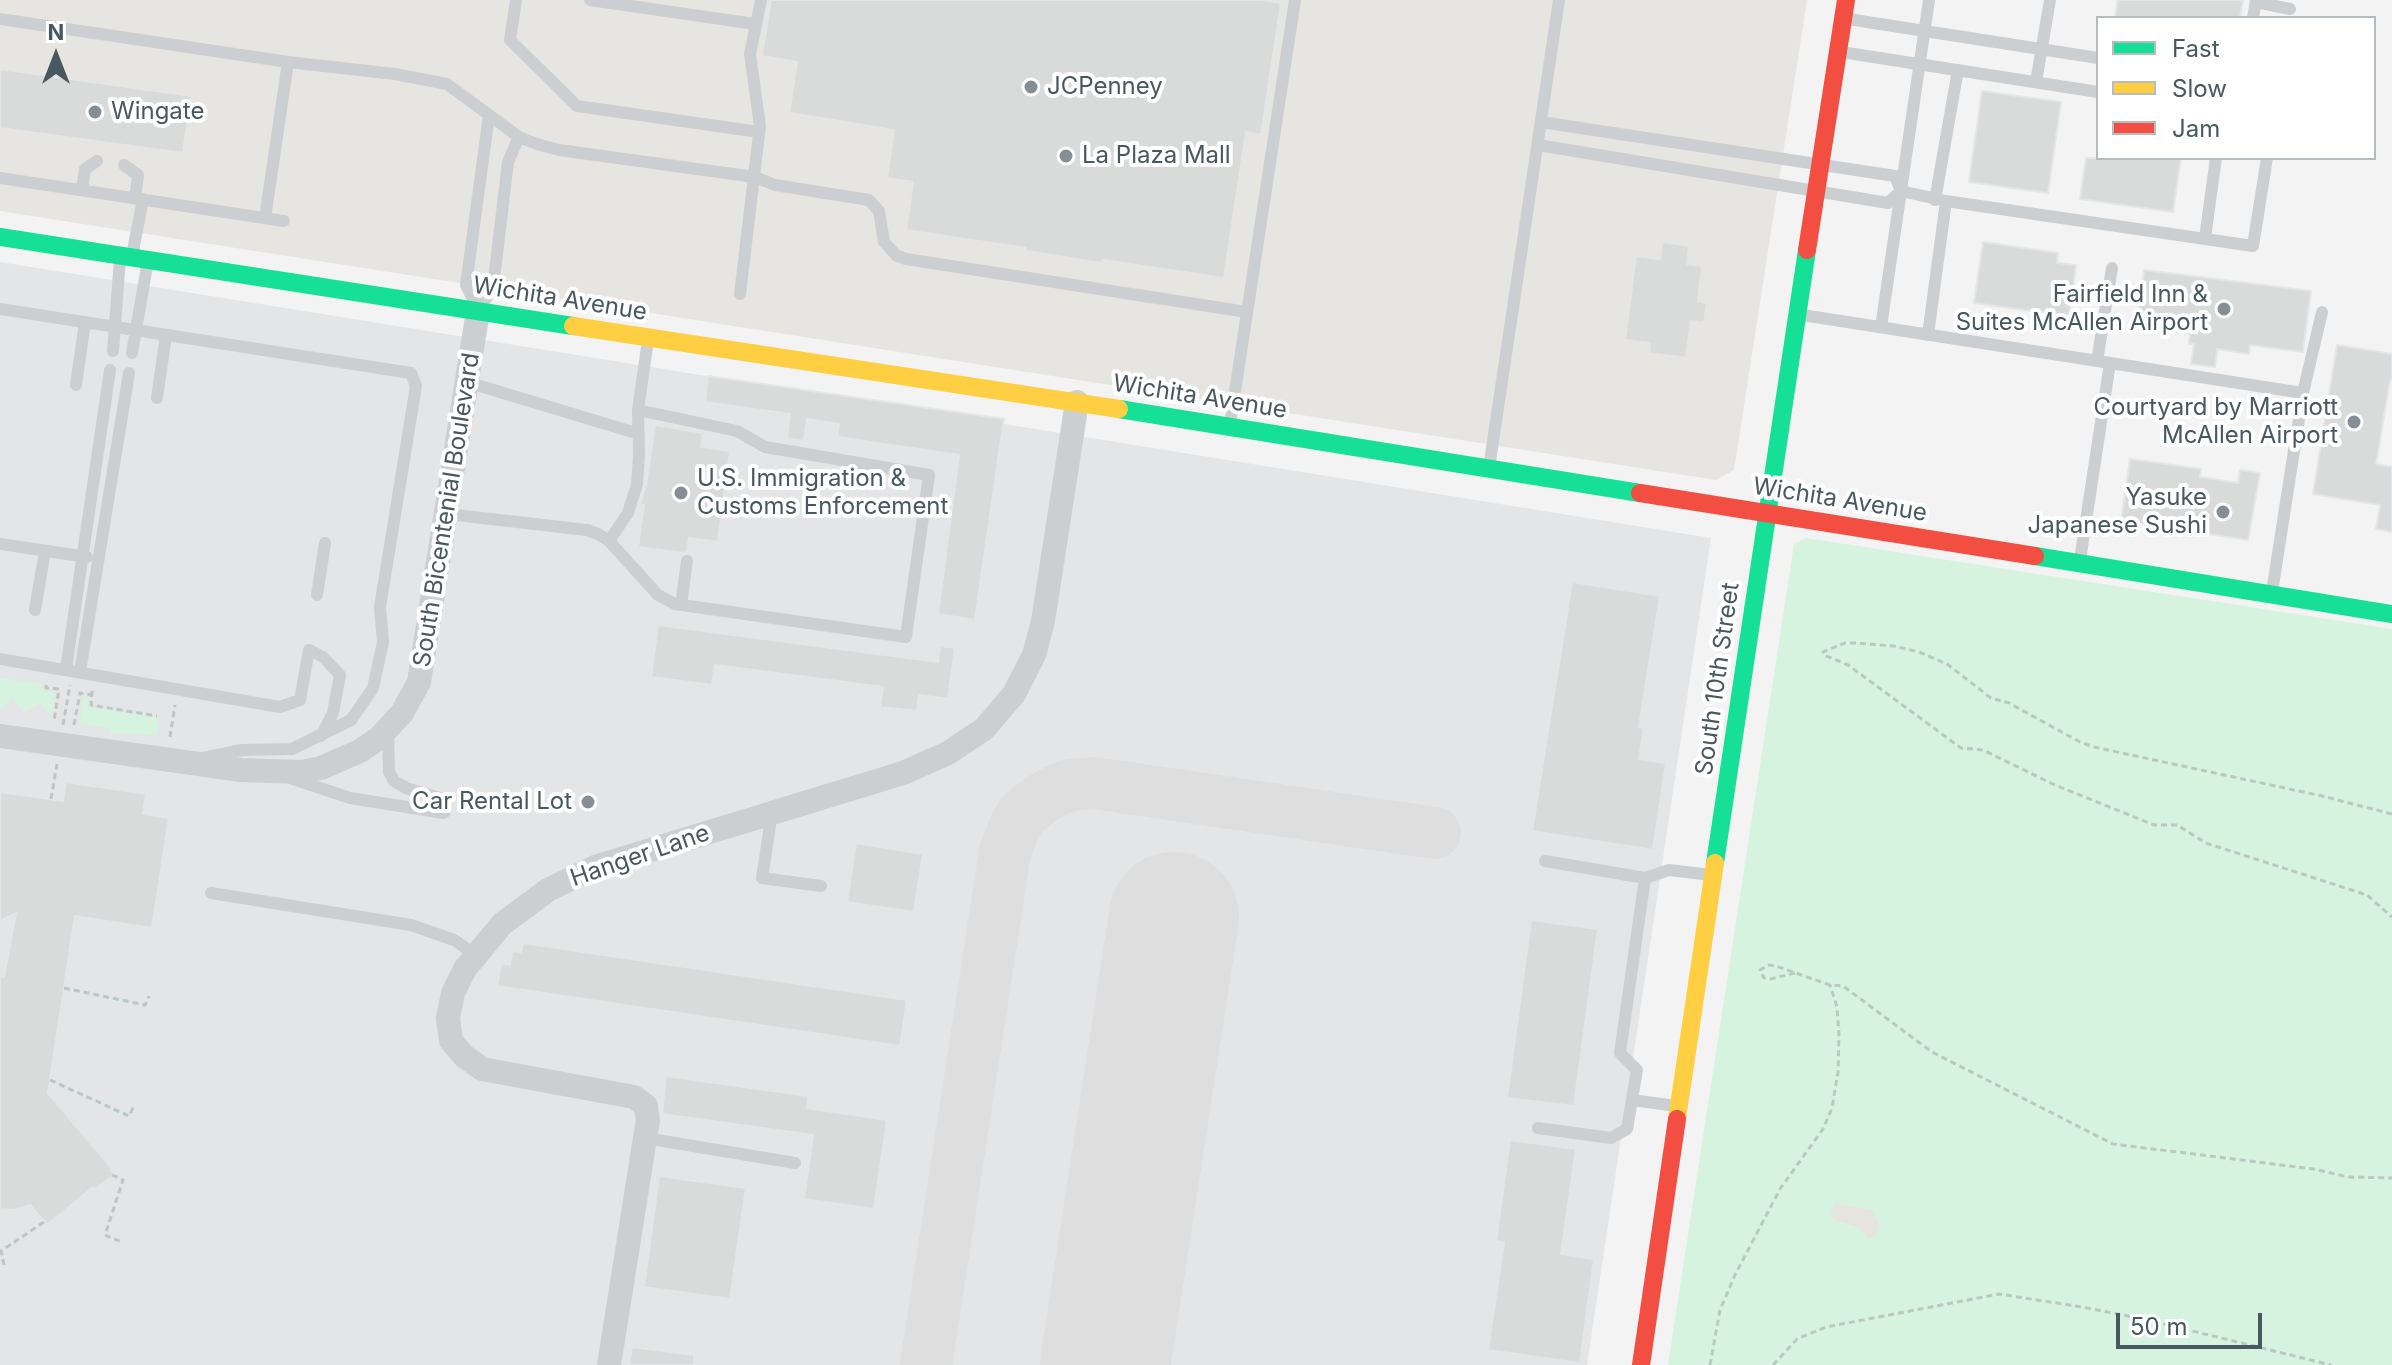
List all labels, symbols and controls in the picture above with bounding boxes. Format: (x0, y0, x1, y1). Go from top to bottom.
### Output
north arrow (16, 16, 96, 96)
legend (2096, 16, 2376, 160)
text: N (48, 19, 64, 45)
text: Fast (2172, 34, 2220, 63)
place label: JCPenney (1047, 73, 1163, 101)
text: Slow (2172, 74, 2227, 103)
marker: JCPenney (1022, 78, 1040, 96)
place label: Wingate (111, 98, 204, 126)
marker: Wingate (86, 103, 104, 121)
text: Jam (2172, 114, 2220, 143)
place label: La Plaza Mall (1082, 142, 1231, 170)
marker: La Plaza Mall (1057, 147, 1075, 165)
street label: Wichita Avenue (471, 271, 649, 327)
place label: Fairfield Inn & Suites McAllen Airport (1956, 281, 2208, 337)
marker: Fairfield Inn & Suites McAllen Airport (2215, 300, 2233, 318)
street label: South Bicentenial Boulevard (408, 351, 486, 669)
street label: Wichita Avenue (1111, 369, 1289, 425)
place label: Courtyard by Marriott McAllen Airport (2093, 394, 2338, 450)
marker: Courtyard by Marriott McAllen Airport (2345, 413, 2363, 431)
place label: U.S. Immigration & Customs Enforcement (697, 465, 948, 521)
street label: Wichita Avenue (1751, 472, 1929, 528)
marker: U.S. Immigration & Customs Enforcement (672, 484, 690, 502)
place label: Yasuke Japanese Sushi (2028, 484, 2207, 540)
marker: Yasuke Japanese Sushi (2214, 503, 2232, 521)
street label: South 10th Street (1690, 581, 1746, 777)
place label: Car Rental Lot (412, 788, 572, 816)
marker: Car Rental Lot (579, 793, 597, 811)
street label: Hanger Lane (567, 819, 713, 893)
scale bar (2120, 1297, 2266, 1347)
text: 50 m (2130, 1312, 2188, 1341)

